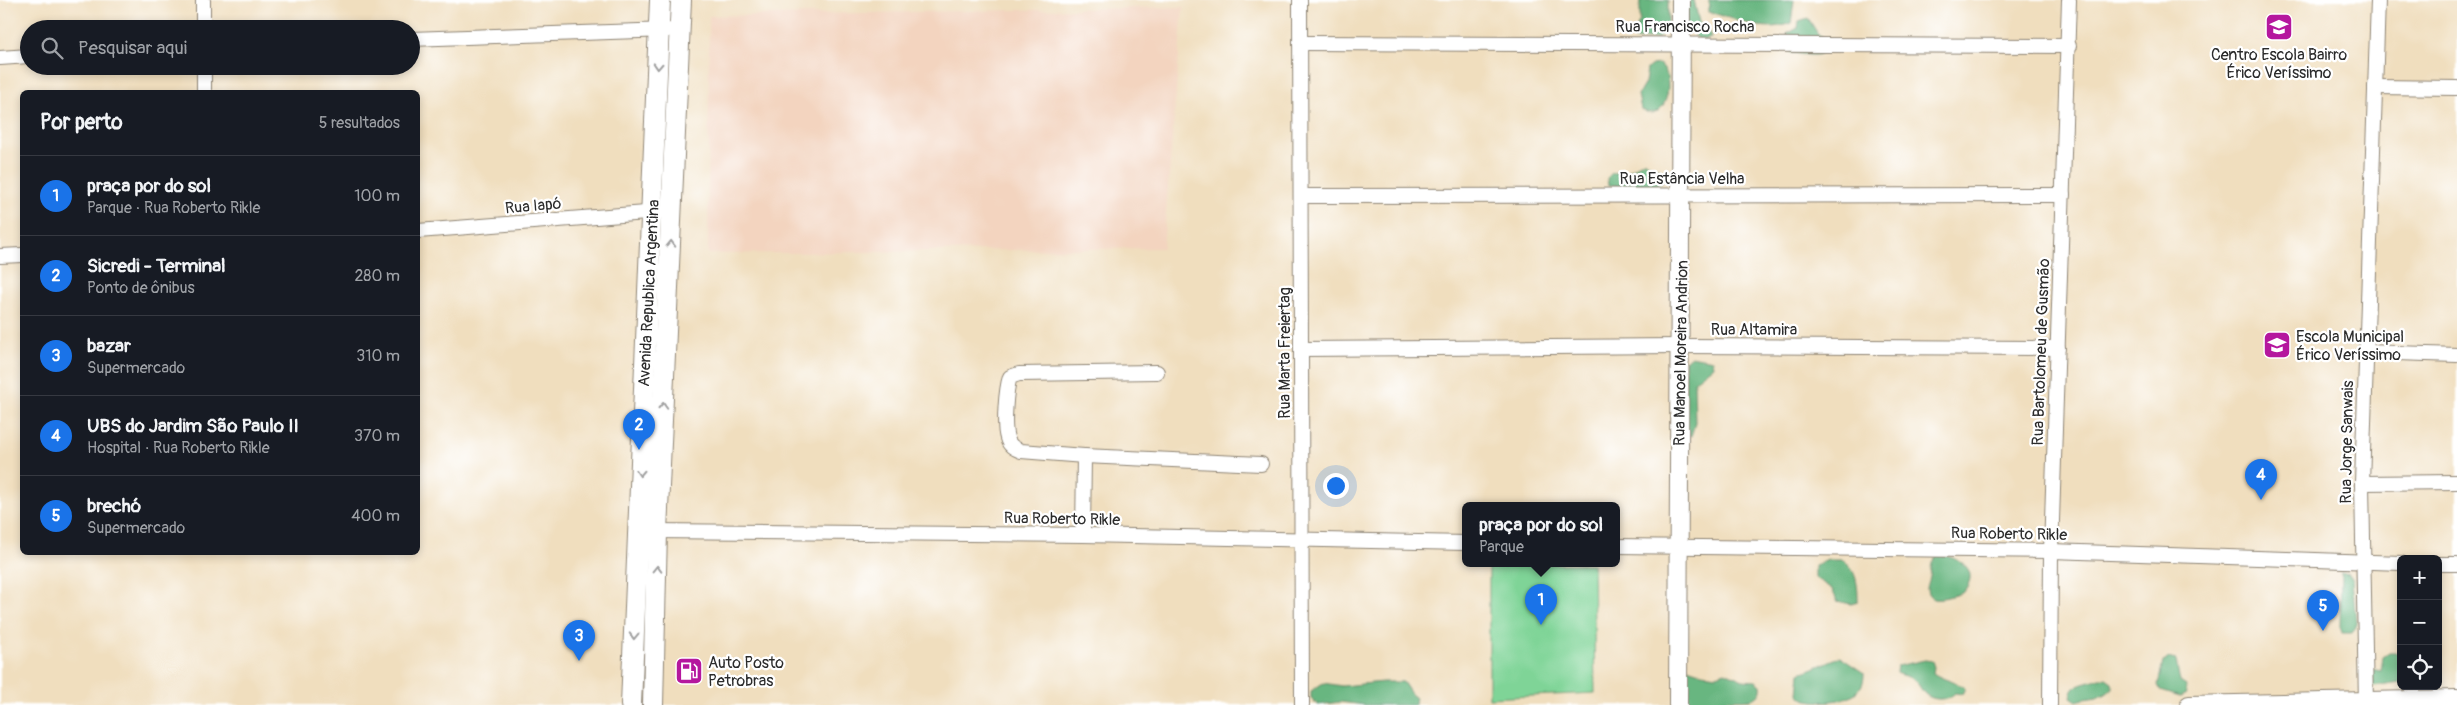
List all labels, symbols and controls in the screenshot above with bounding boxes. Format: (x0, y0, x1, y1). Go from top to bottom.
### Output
school or university icon: Centro Escola Bairro Érico Veríssimo (2264, 12, 2294, 42)
street label: Rua Francisco Rocha (1616, 17, 1754, 37)
search box (20, 20, 420, 75)
icon: search (38, 34, 66, 62)
text: Pesquisar aqui (78, 36, 187, 60)
place label: Centro Escola Bairro Érico Veríssimo (2211, 45, 2347, 83)
one-way arrow (653, 62, 663, 70)
text: Por perto (40, 109, 122, 136)
text: 5 resultados (319, 113, 400, 133)
street label: Rua Estância Velha (1620, 169, 1744, 189)
text: praça por do sol (87, 174, 211, 198)
text: 1 (53, 186, 59, 206)
text: 100 m (354, 186, 400, 206)
street label: Rua Iapó (504, 194, 562, 218)
text: Parque · Rua Roberto Rikle (87, 198, 260, 218)
street label: Avenida Republica Argentina (634, 199, 664, 387)
one-way arrow (666, 240, 676, 248)
text: Sicredi - Terminal (87, 254, 226, 278)
street label: Rua Bartolomeu de Gusmão (2028, 258, 2054, 446)
street label: Rua Manoel Moreira Andrion (1669, 260, 1693, 446)
text: 2 (52, 266, 60, 286)
text: 280 m (354, 266, 400, 286)
text: Ponto de ônibus (87, 278, 195, 298)
street label: Rua Marta Freiertag (1275, 287, 1295, 419)
street label: Rua Altamira (1711, 320, 1797, 340)
place label: Escola Municipal Érico Veríssimo (2296, 327, 2404, 365)
school or university icon: Escola Municipal Érico Veríssimo (2262, 330, 2292, 360)
text: bazar (87, 334, 131, 358)
text: 3 (52, 346, 60, 366)
text: 310 m (356, 346, 400, 366)
text: Supermercado (87, 358, 185, 378)
street label: Rua Jorge Sanwais (2336, 380, 2358, 504)
one-way arrow (658, 402, 668, 410)
pin: 2 (623, 409, 655, 450)
text: UBS do Jardim São Paulo II (87, 414, 299, 438)
text: 4 (51, 426, 61, 446)
text: 370 m (354, 426, 400, 446)
text: Hospital · Rua Roberto Rikle (87, 438, 270, 458)
pin: 4 (2245, 459, 2277, 500)
one-way arrow (635, 470, 645, 478)
your location (1323, 473, 1349, 499)
text: brechó (87, 494, 141, 518)
popup (1462, 502, 1620, 567)
text: 5 (52, 506, 60, 526)
text: 400 m (351, 506, 400, 526)
street label: Rua Roberto Rikle (1004, 508, 1121, 530)
text: praça por do sol (1479, 513, 1603, 537)
text: Supermercado (87, 518, 185, 538)
street label: Rua Roberto Rikle (1951, 523, 2068, 545)
text: Parque (1479, 537, 1524, 557)
map controls (2397, 555, 2442, 690)
button: + (2397, 555, 2442, 600)
one-way arrow (651, 565, 662, 573)
pin: 1 (1525, 584, 1557, 625)
pin: 5 (2307, 590, 2339, 631)
button: − (2397, 600, 2442, 645)
pin: 3 (563, 620, 595, 661)
one-way arrow (629, 632, 639, 640)
button: locate (2397, 645, 2442, 690)
place label: Auto Posto Petrobras (708, 653, 784, 691)
fuel station icon: Auto Posto Petrobras (674, 656, 704, 686)

